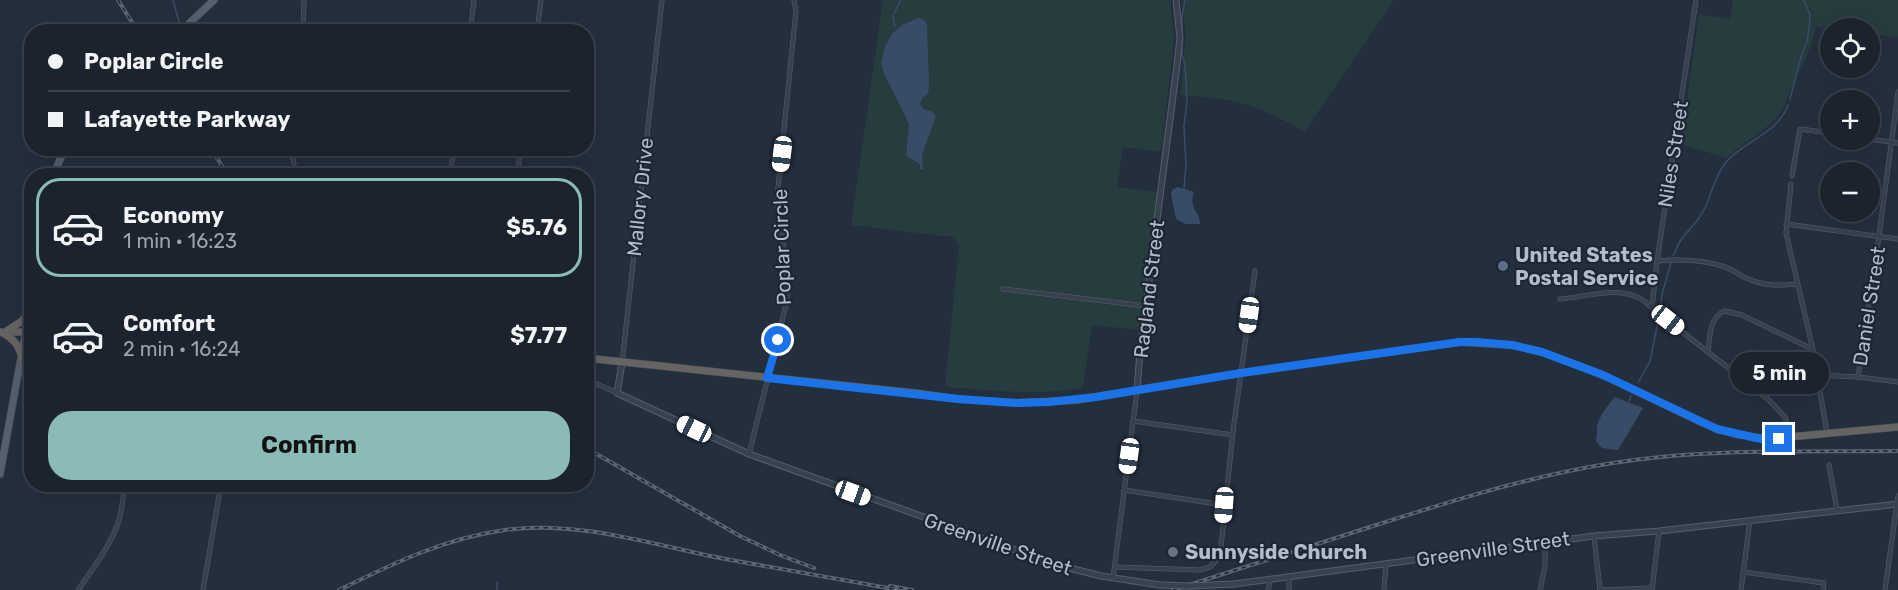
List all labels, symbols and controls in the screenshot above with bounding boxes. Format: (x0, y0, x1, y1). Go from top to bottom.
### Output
map controls (1820, 18, 1880, 222)
button: locate (1820, 18, 1880, 78)
text: Poplar Circle (84, 48, 224, 75)
button: + (1820, 90, 1880, 150)
street label: Niles Street (1653, 99, 1693, 209)
text: Lafayette Parkway (84, 106, 290, 133)
car (771, 135, 793, 173)
street label: Mallory Drive (622, 136, 658, 258)
button: − (1820, 162, 1880, 222)
street label: Poplar Circle (768, 188, 796, 306)
icon: car (51, 201, 105, 255)
text: Economy (123, 202, 224, 229)
text: $5.76 (506, 214, 567, 241)
street label: Ragland Street (1129, 219, 1169, 359)
text: 1 min · 16:23 (123, 229, 237, 253)
place label: United States Postal Service (1515, 243, 1658, 290)
street label: Daniel Street (1848, 244, 1890, 367)
marker: United States Postal Service (1496, 259, 1510, 273)
car (1238, 296, 1260, 334)
car (1648, 302, 1688, 338)
icon: car (51, 309, 105, 363)
text: Comfort (123, 310, 215, 337)
text: $7.77 (510, 322, 567, 349)
route start (764, 326, 791, 353)
text: 2 min · 16:24 (123, 337, 241, 361)
callout: 5 min (1730, 352, 1828, 394)
text: 5 min (1752, 361, 1807, 385)
button: Confirm (48, 411, 570, 480)
car (674, 413, 714, 445)
route end (1765, 425, 1792, 452)
car (1118, 437, 1140, 475)
car (833, 478, 873, 508)
car (1214, 486, 1234, 524)
street label: Greenville Street (921, 507, 1075, 581)
street label: Greenville Street (1415, 526, 1571, 572)
place label: Sunnyside Church (1185, 540, 1367, 564)
marker: Sunnyside Church (1166, 545, 1180, 559)

